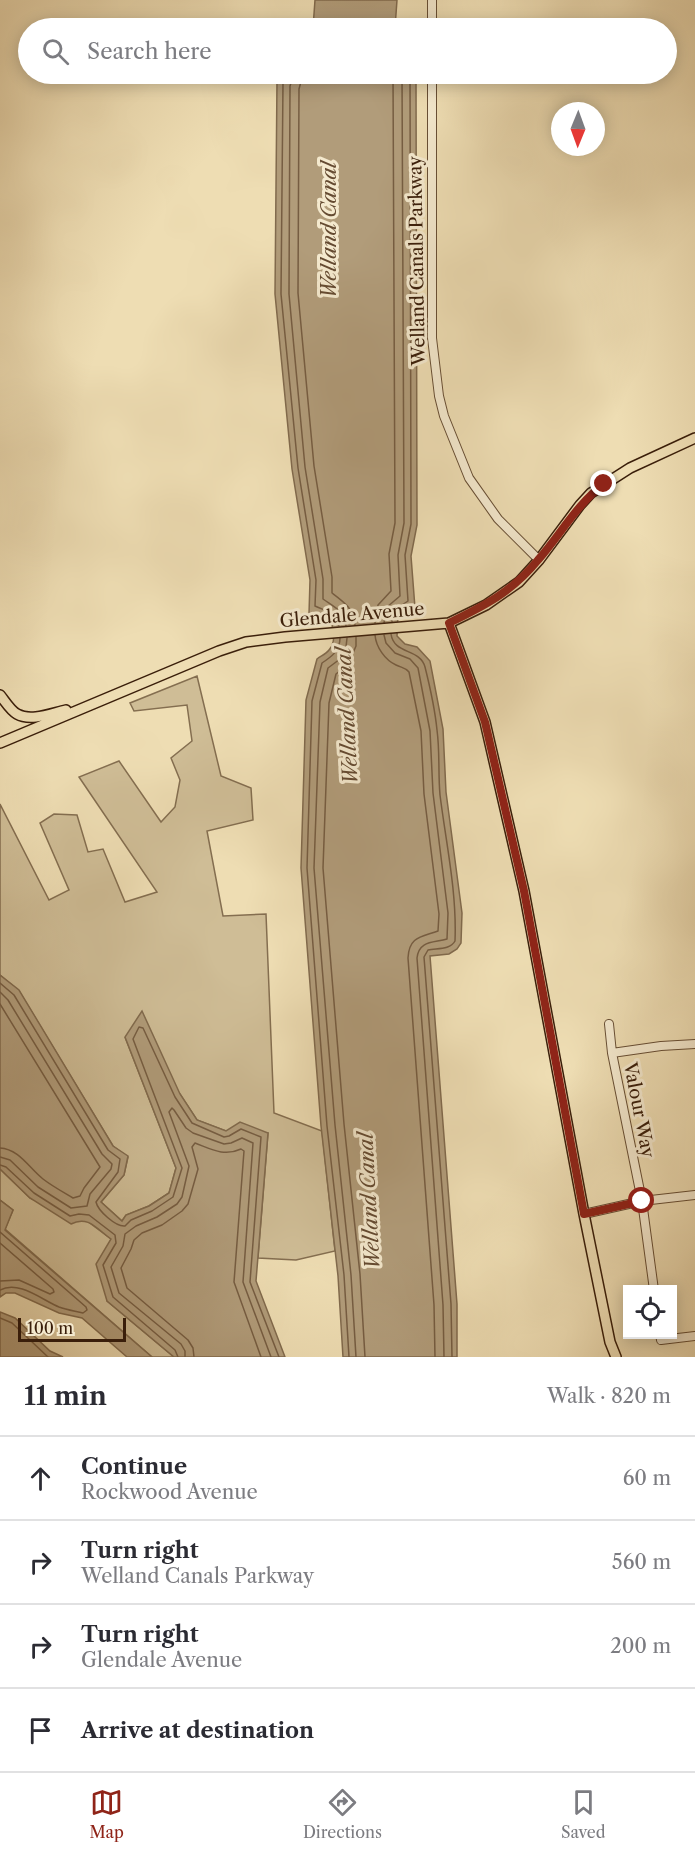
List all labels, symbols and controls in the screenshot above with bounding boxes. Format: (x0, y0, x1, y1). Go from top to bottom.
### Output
search box (18, 18, 677, 84)
icon: search (39, 35, 72, 68)
text: Search here (87, 38, 212, 65)
north arrow (551, 102, 605, 156)
street label: Welland Canals Parkway (404, 155, 430, 367)
water label: Welland Canal (317, 159, 341, 299)
route end (590, 470, 616, 496)
street label: Glendale Avenue (279, 598, 425, 632)
water label: Welland Canal (331, 644, 363, 785)
street label: Valour Way (619, 1059, 659, 1161)
water label: Welland Canal (353, 1129, 385, 1270)
route start (628, 1187, 654, 1213)
map controls (623, 1285, 677, 1339)
button: locate (623, 1285, 677, 1339)
scale bar (18, 1315, 126, 1342)
text: 100 m (27, 1318, 73, 1338)
text: 11 min (24, 1380, 107, 1412)
text: Walk · 820 m (547, 1384, 671, 1408)
text: Continue (81, 1453, 187, 1480)
icon: ahead (24, 1462, 57, 1495)
text: 60 m (623, 1466, 671, 1490)
text: Rockwood Avenue (81, 1480, 258, 1504)
text: Turn right (81, 1537, 199, 1564)
icon: right (24, 1546, 57, 1579)
text: 560 m (612, 1550, 671, 1574)
text: Welland Canals Parkway (81, 1564, 314, 1588)
text: Turn right (81, 1621, 199, 1648)
icon: right (24, 1630, 57, 1663)
text: 200 m (610, 1634, 671, 1658)
text: Glendale Avenue (81, 1648, 242, 1672)
icon: arrive (24, 1714, 57, 1747)
text: Arrive at destination (81, 1717, 314, 1744)
tab: Map (90, 1786, 124, 1842)
tab: Directions (303, 1786, 382, 1842)
tab: Saved (561, 1786, 605, 1842)

